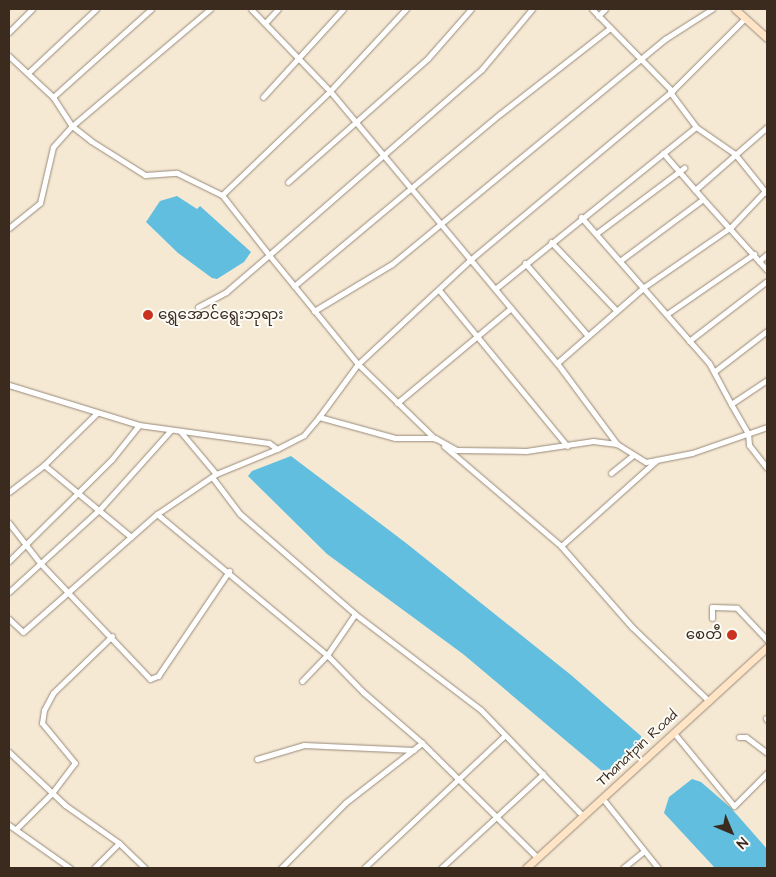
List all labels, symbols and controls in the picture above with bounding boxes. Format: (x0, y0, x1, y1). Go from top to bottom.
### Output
place label: ရွှေအောင်ရွေးဘုရား (158, 306, 283, 324)
marker: ရွှေအောင်ရွေးဘုရား (142, 309, 154, 321)
place label: စေတီ (686, 626, 722, 644)
marker: စေတီ (726, 629, 738, 641)
street label: Thanatpin Road (593, 706, 681, 790)
north arrow (706, 807, 756, 857)
text: N (731, 832, 752, 853)

